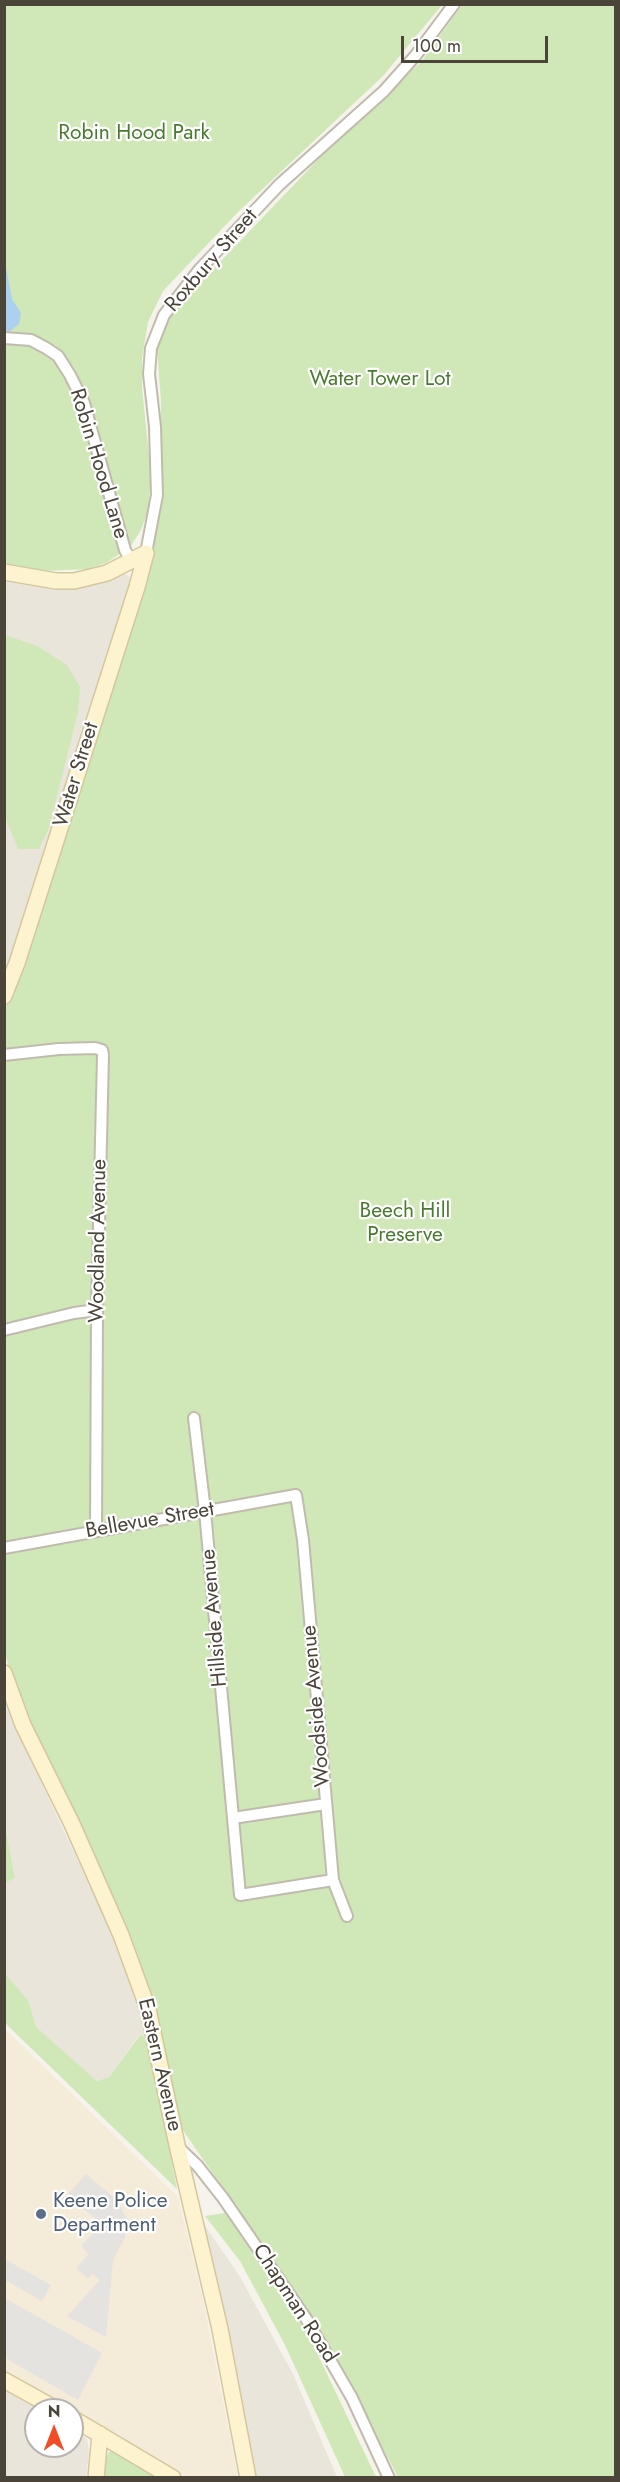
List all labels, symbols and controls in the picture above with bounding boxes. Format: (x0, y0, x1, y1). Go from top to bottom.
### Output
scale bar (404, 24, 551, 62)
text: 100 m (412, 33, 461, 59)
park label: Robin Hood Park (58, 121, 210, 147)
street label: Roxbury Street (160, 204, 264, 318)
park label: Water Tower Lot (309, 367, 451, 393)
street label: Robin Hood Lane (63, 386, 133, 542)
street label: Water Street (49, 720, 105, 830)
street label: Woodland Avenue (85, 1159, 113, 1323)
park label: Beech Hill Preserve (360, 1199, 450, 1249)
street label: Bellevue Street (84, 1497, 216, 1545)
street label: Hillside Avenue (196, 1548, 234, 1688)
street label: Woodside Avenue (297, 1624, 337, 1788)
street label: Eastern Avenue (131, 1996, 187, 2134)
place label: Keene Police Department (53, 2189, 167, 2239)
marker: Keene Police Department (34, 2207, 48, 2221)
street label: Chapman Road (246, 2240, 342, 2368)
north arrow (24, 2398, 84, 2458)
text: N (48, 2400, 60, 2423)

